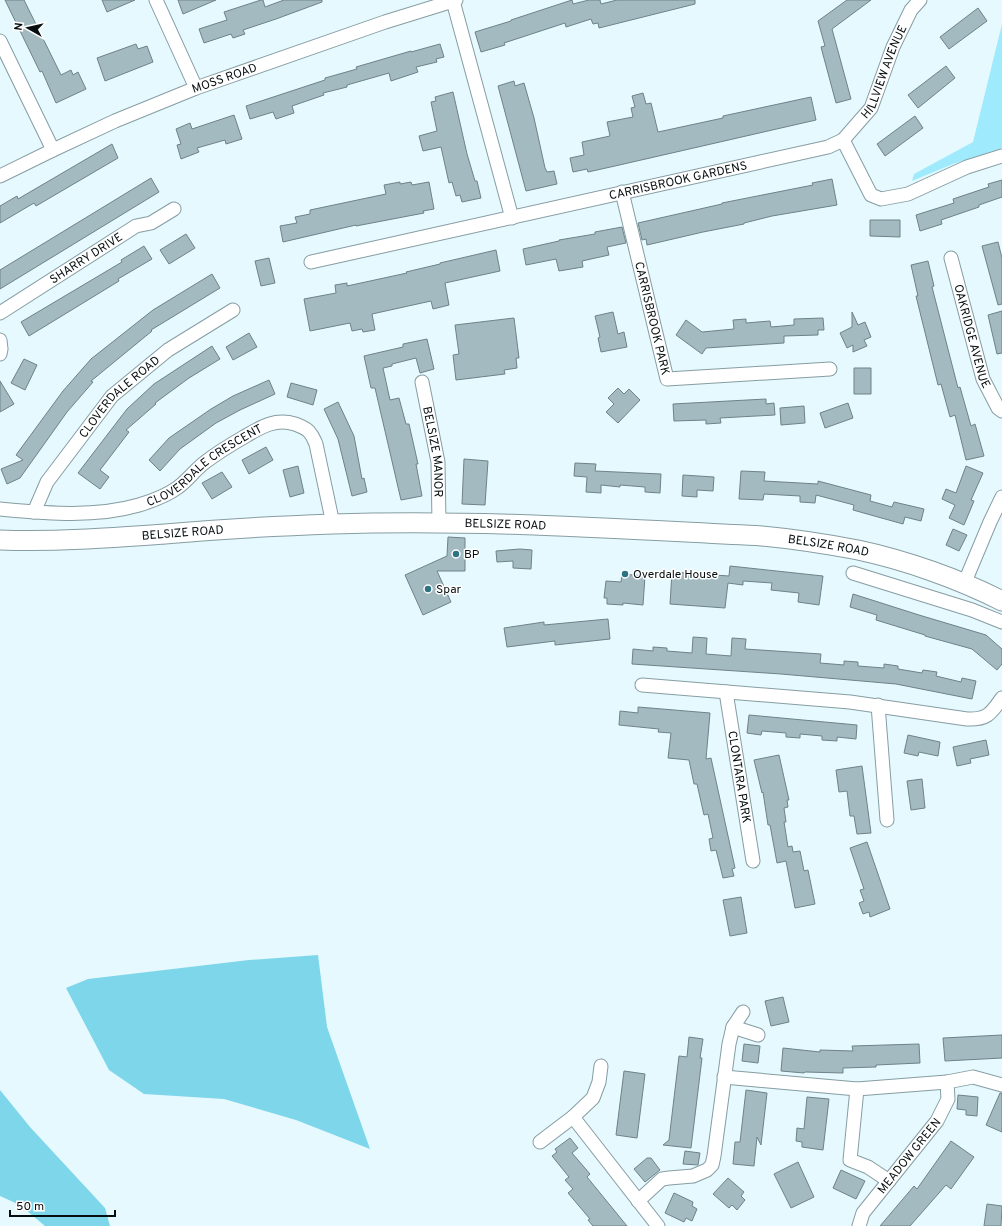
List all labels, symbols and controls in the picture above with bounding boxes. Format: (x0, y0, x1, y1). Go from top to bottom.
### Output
north arrow (8, 8, 48, 48)
text: N (12, 22, 27, 32)
street label: HILLVIEW AVENUE (858, 23, 911, 123)
street label: MOSS ROAD (190, 60, 259, 98)
street label: CARRISBROOK GARDENS (608, 158, 749, 204)
street label: SHARRY DRIVE (47, 230, 126, 288)
street label: CARRISBROOK PARK (630, 260, 673, 377)
street label: OAKRIDGE AVENUE (949, 283, 994, 392)
street label: CLOVERDALE ROAD (76, 353, 164, 442)
street label: BELSIZE MANOR (418, 405, 446, 498)
street label: CLOVERDALE CRESCENT (144, 421, 265, 511)
street label: BELSIZE ROAD (464, 516, 547, 534)
street label: BELSIZE ROAD (141, 522, 224, 545)
street label: BELSIZE ROAD (787, 532, 870, 561)
place label: BP (464, 547, 480, 563)
marker: BP (451, 549, 461, 559)
place label: Overdale House (633, 567, 718, 583)
marker: Overdale House (620, 569, 630, 579)
place label: Spar (436, 582, 462, 598)
marker: Spar (423, 584, 433, 594)
street label: CLONTARA PARK (723, 730, 754, 825)
street label: MEADOW GREEN (874, 1115, 945, 1198)
scale bar (10, 1192, 115, 1218)
text: 50 m (16, 1199, 44, 1215)

